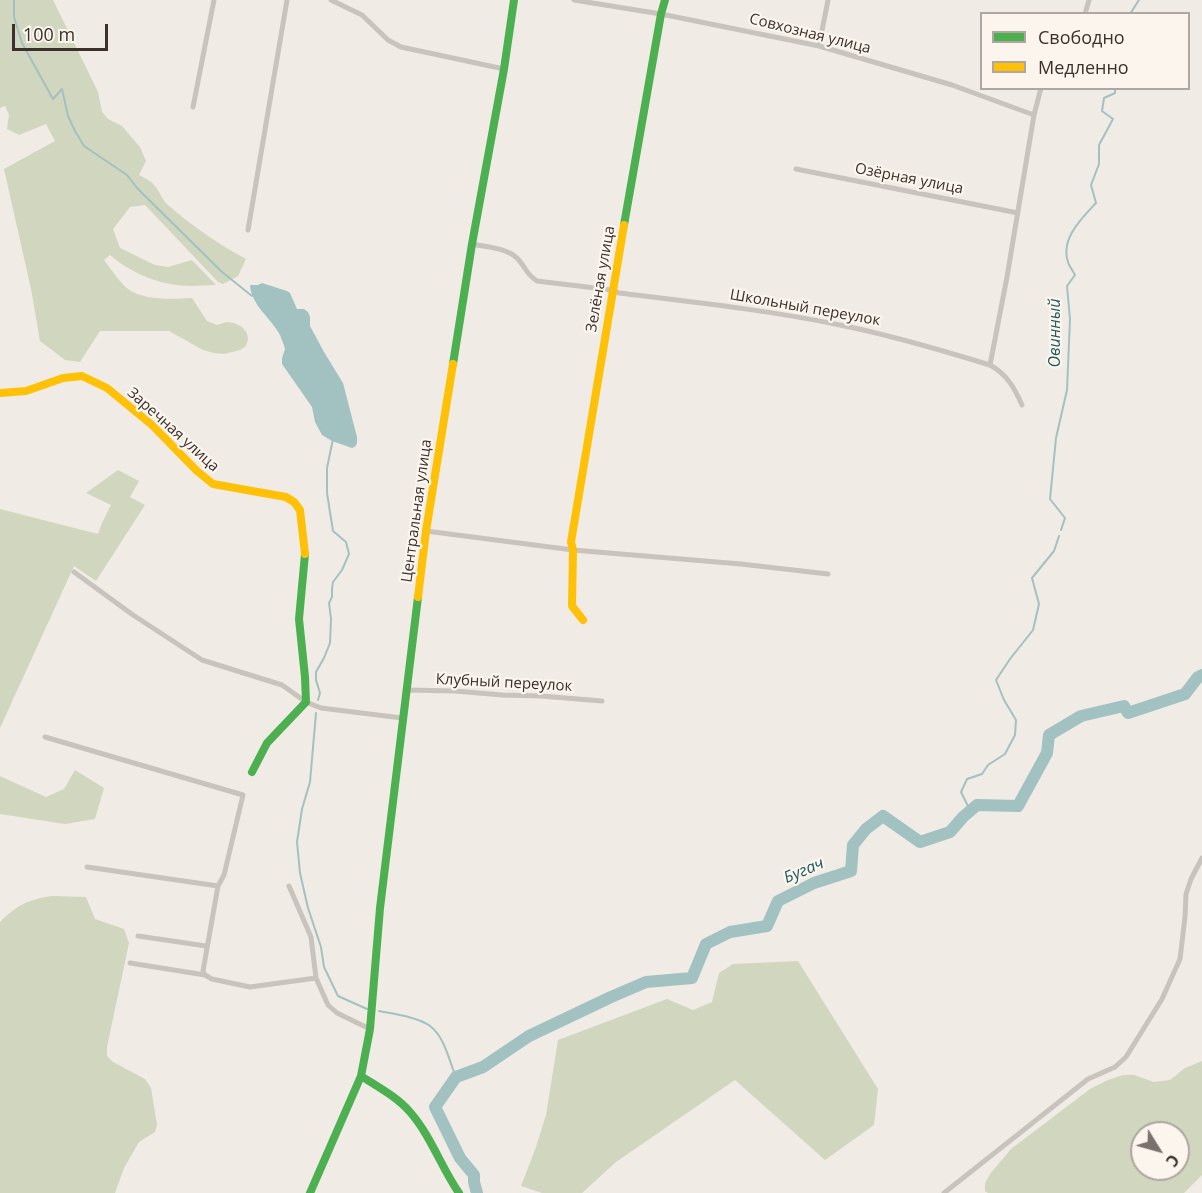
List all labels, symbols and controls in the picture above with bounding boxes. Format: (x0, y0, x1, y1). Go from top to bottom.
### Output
street label: Совхозная улица (747, 10, 873, 58)
scale bar (15, 12, 111, 50)
legend (980, 12, 1190, 90)
text: 100 m (23, 22, 75, 46)
text: Свободно (1038, 25, 1125, 49)
text: Медленно (1038, 55, 1129, 79)
street label: Озёрная улица (853, 160, 965, 198)
street label: Зелёная улица (583, 224, 619, 334)
street label: Школьный переулок (728, 286, 882, 330)
water label: Овинный (1045, 298, 1065, 368)
street label: Заречная улица (123, 384, 223, 476)
street label: Центральная улица (398, 438, 436, 584)
street label: Клубный переулок (435, 670, 573, 696)
water label: Бугач (781, 854, 827, 888)
north arrow (1130, 1121, 1190, 1181)
text: С (1161, 1150, 1185, 1171)

